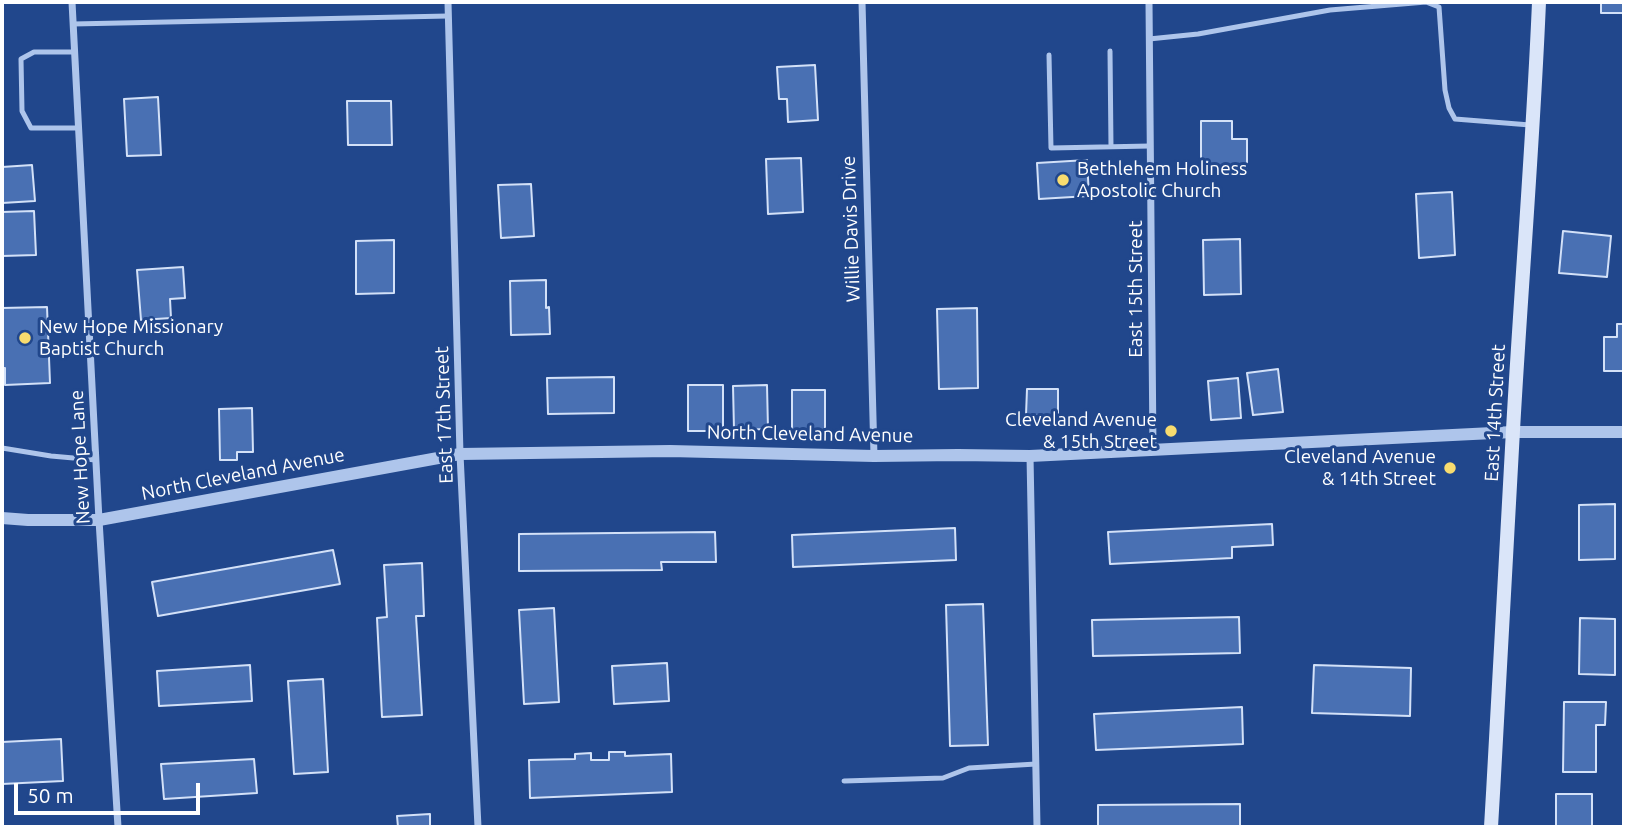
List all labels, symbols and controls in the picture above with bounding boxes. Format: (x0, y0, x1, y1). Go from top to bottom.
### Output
street label: Willie Davis Drive (837, 155, 865, 303)
place label: Bethlehem Holiness Apostolic Church (1077, 158, 1247, 202)
marker: Bethlehem Holiness Apostolic Church (1055, 172, 1071, 188)
street label: East 15th Street (1125, 220, 1147, 358)
place label: New Hope Missionary Baptist Church (39, 316, 223, 360)
marker: New Hope Missionary Baptist Church (17, 330, 33, 346)
street label: East 14th Street (1480, 344, 1510, 482)
street label: East 17th Street (430, 346, 458, 484)
street label: New Hope Lane (65, 389, 95, 525)
place label: Cleveland Avenue & 15th Street (1005, 409, 1157, 453)
street label: North Cleveland Avenue (707, 421, 913, 447)
marker: Cleveland Avenue & 15th Street (1163, 423, 1179, 439)
street label: North Cleveland Avenue (139, 443, 347, 505)
place label: Cleveland Avenue & 14th Street (1284, 446, 1436, 490)
marker: Cleveland Avenue & 14th Street (1442, 460, 1458, 476)
scale bar (18, 770, 203, 814)
text: 50 m (27, 783, 74, 807)

